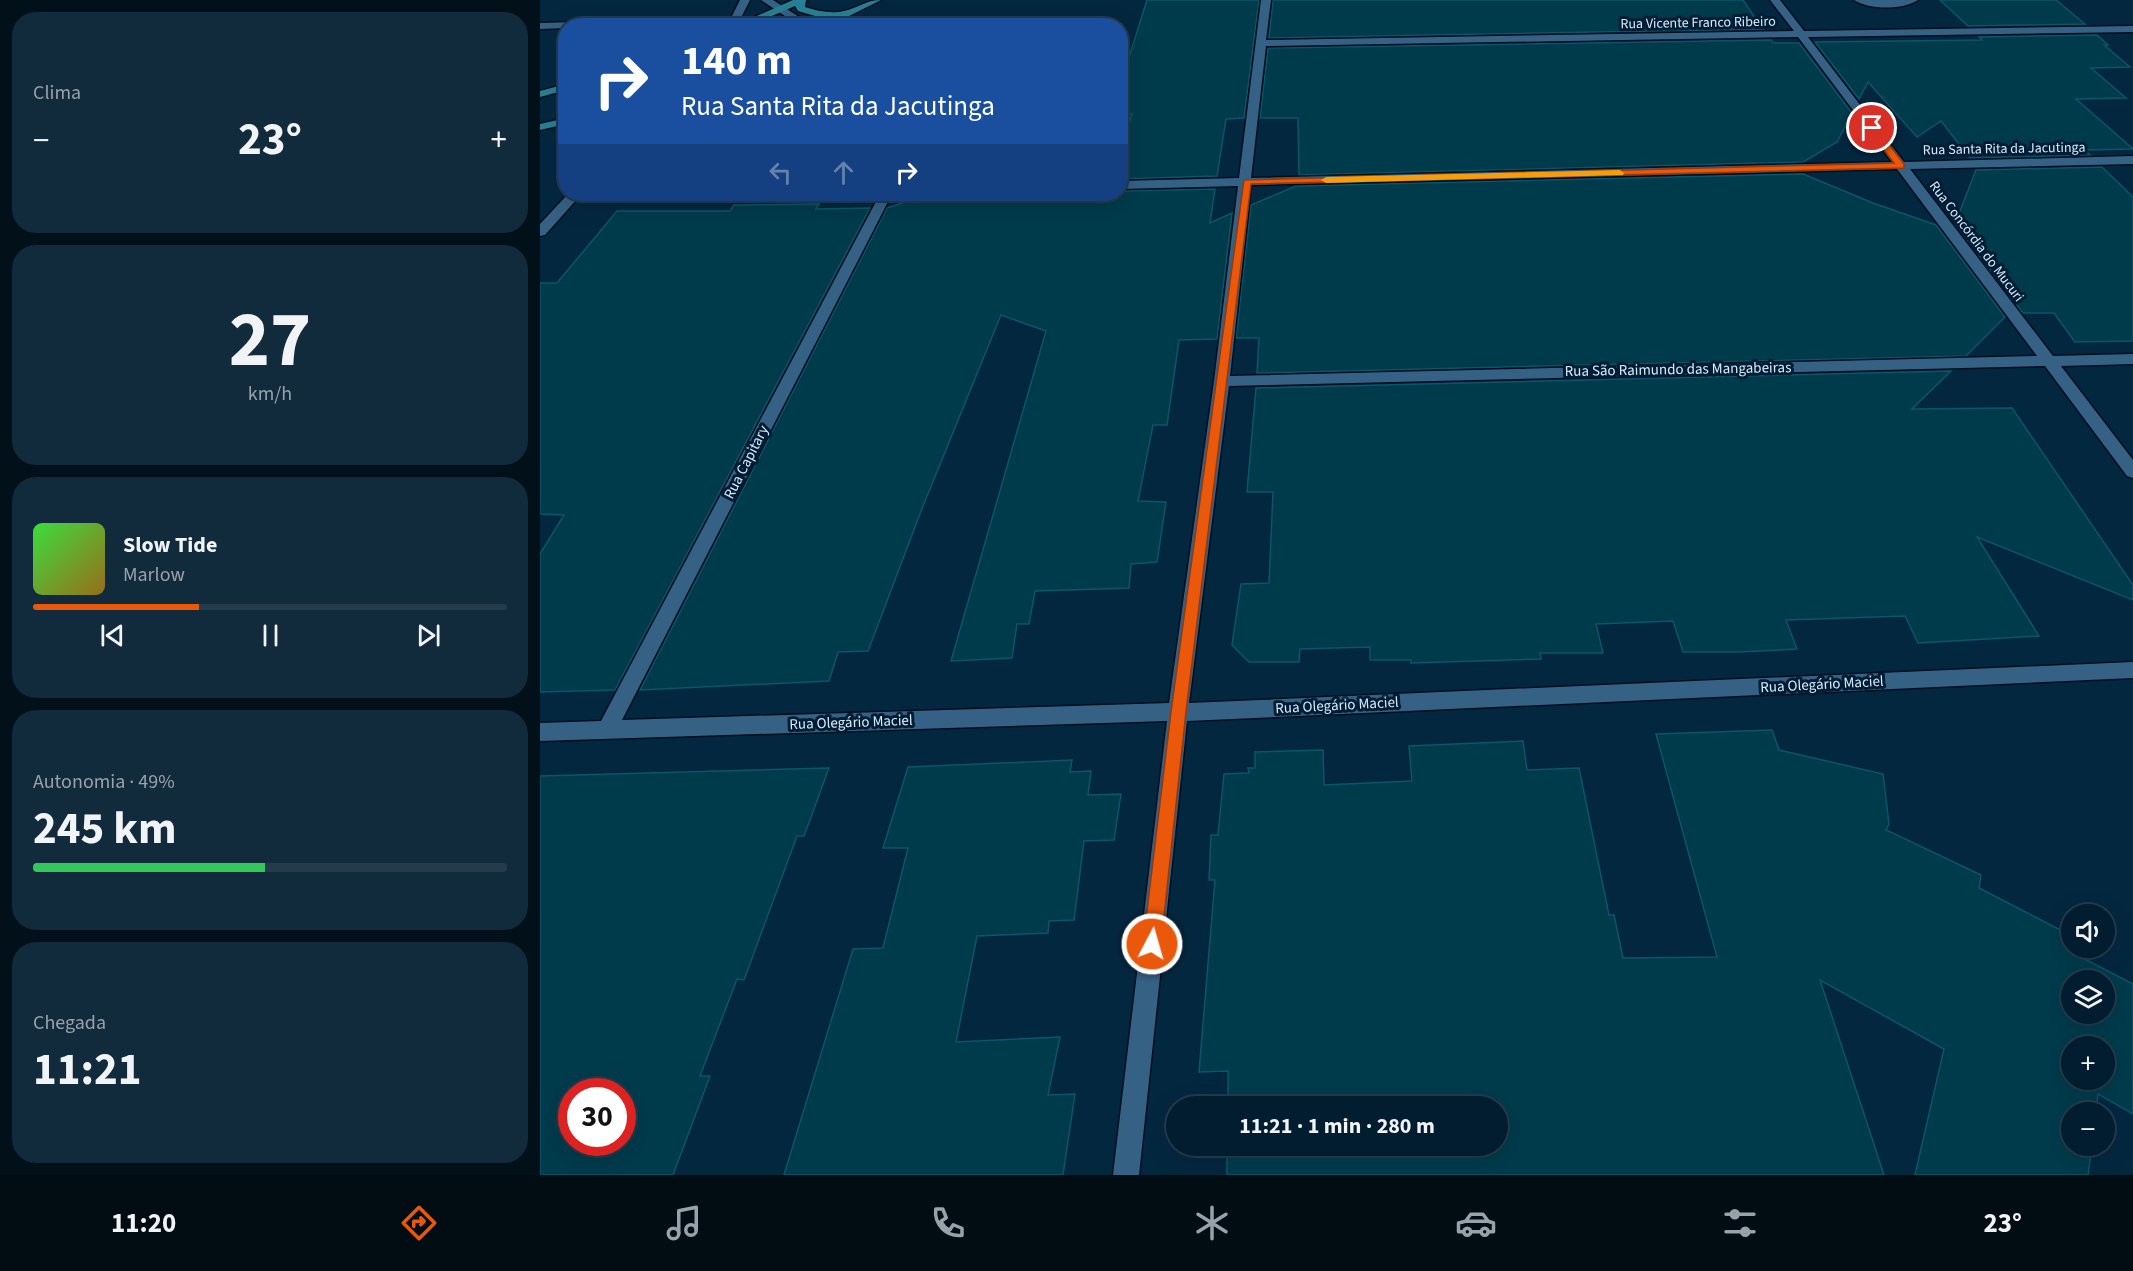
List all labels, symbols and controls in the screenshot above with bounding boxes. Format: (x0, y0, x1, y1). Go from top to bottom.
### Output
street label: Rua Vicente Franco Ribeiro (1620, 12, 1776, 34)
text: 140 m (681, 31, 792, 91)
icon: right (582, 42, 660, 120)
text: Clima (33, 79, 81, 107)
text: Rua Santa Rita da Jacutinga (681, 87, 995, 126)
pin (1846, 102, 1897, 153)
text: 23° (238, 108, 302, 172)
icon: arrive (1855, 111, 1888, 144)
text: − (33, 117, 49, 164)
text: + (491, 117, 507, 164)
street label: Rua Santa Rita da Jacutinga (1922, 138, 2086, 160)
icon: left (764, 156, 797, 189)
icon: ahead (827, 156, 860, 189)
icon: right (890, 156, 923, 189)
street label: Rua Concórdia do Mucuri (1924, 177, 2028, 306)
text: 27 (229, 285, 311, 396)
street label: Rua São Raimundo das Mangabeiras (1564, 357, 1792, 382)
text: km/h (248, 380, 292, 408)
street label: Rua Capitary (719, 422, 774, 503)
text: Slow Tide (123, 529, 217, 561)
text: Marlow (123, 561, 185, 589)
icon: previous (96, 619, 129, 652)
icon: pause (254, 619, 287, 652)
icon: next (412, 619, 445, 652)
street label: Rua Olegário Maciel (1760, 671, 1884, 698)
street label: Rua Olegário Maciel (1275, 692, 1399, 719)
street label: Rua Olegário Maciel (789, 710, 913, 735)
text: Autonomia · 49% (33, 768, 175, 796)
text: 245 km (33, 797, 177, 861)
map controls (2061, 904, 2115, 1156)
button: sound (2061, 904, 2115, 958)
position arrow (1120, 912, 1184, 976)
button: layers (2061, 970, 2115, 1024)
text: Chegada (33, 1009, 106, 1037)
button: + (2061, 1036, 2115, 1090)
text: 11:21 (33, 1038, 142, 1102)
speed limit sign: 30 (558, 1078, 636, 1156)
button: − (2061, 1102, 2115, 1156)
text: 11:21 · 1 min · 280 m (1239, 1110, 1435, 1142)
icon: directions (398, 1202, 440, 1244)
icon: music (663, 1202, 705, 1244)
icon: phone (927, 1202, 969, 1244)
icon: climate (1191, 1202, 1233, 1244)
icon: car (1455, 1202, 1497, 1244)
icon: filters (1719, 1202, 1761, 1244)
text: 11:20 (111, 1204, 176, 1243)
text: 23° (1984, 1204, 2022, 1243)

